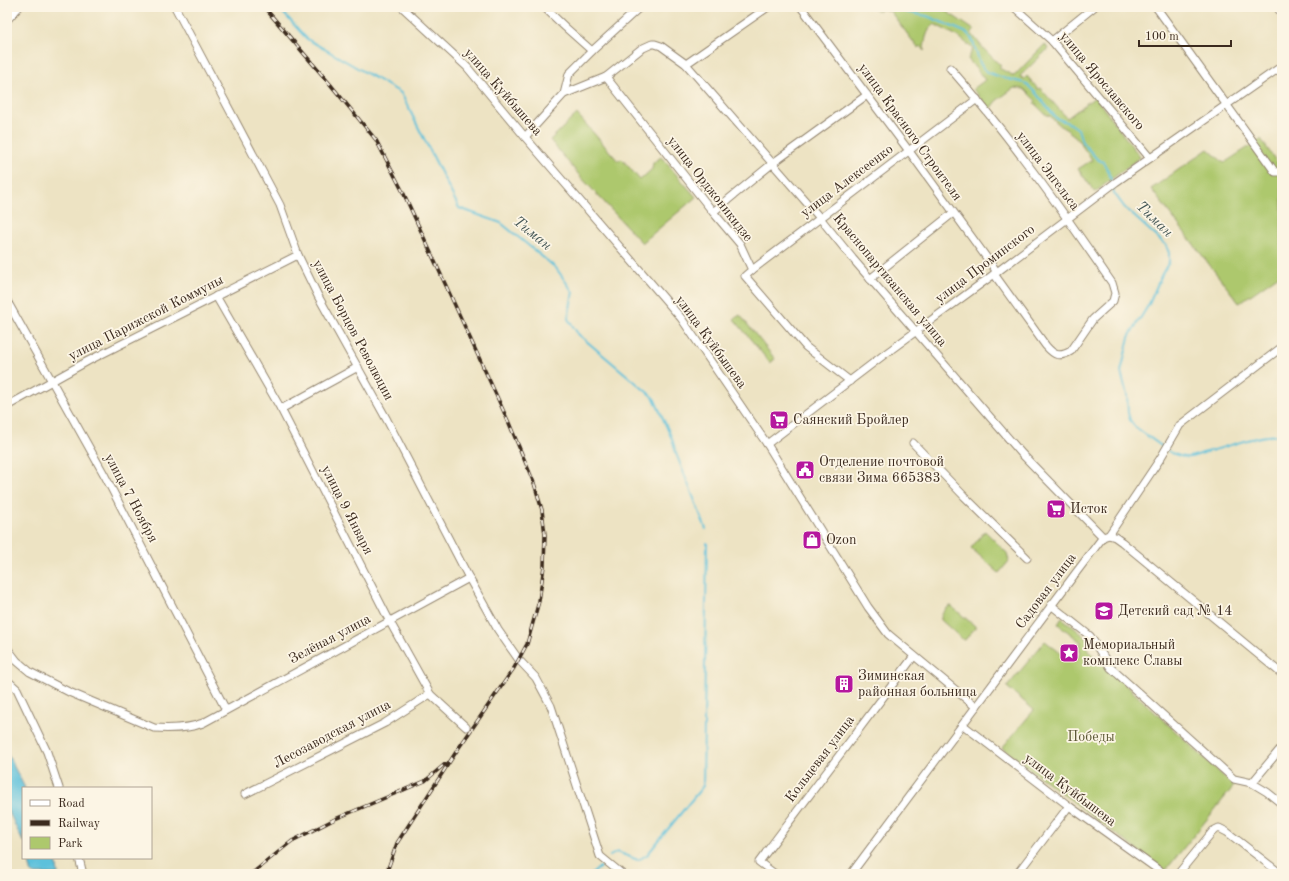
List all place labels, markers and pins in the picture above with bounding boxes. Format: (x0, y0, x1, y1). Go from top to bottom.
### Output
supermarket icon: Саянский Бройлер (768, 409, 790, 431)
place label: Саянский Бройлер (793, 413, 909, 427)
place label: Отделение почтовой связи Зима 665383 (819, 455, 944, 485)
public building icon: Отделение почтовой связи Зима 665383 (794, 459, 816, 481)
supermarket icon: Исток (1045, 498, 1067, 520)
place label: Исток (1070, 502, 1107, 516)
shop icon: Ozon (801, 529, 823, 551)
place label: Ozon (826, 533, 857, 547)
school or university icon: Детский сад № 14 (1093, 600, 1115, 622)
place label: Детский сад № 14 (1118, 604, 1232, 618)
place label: Мемориальный комплекс Славы (1083, 638, 1183, 668)
place icon: Мемориальный комплекс Славы (1058, 642, 1080, 664)
place label: Зиминская районная больница (858, 669, 977, 699)
building icon: Зиминская районная больница (833, 673, 855, 695)

